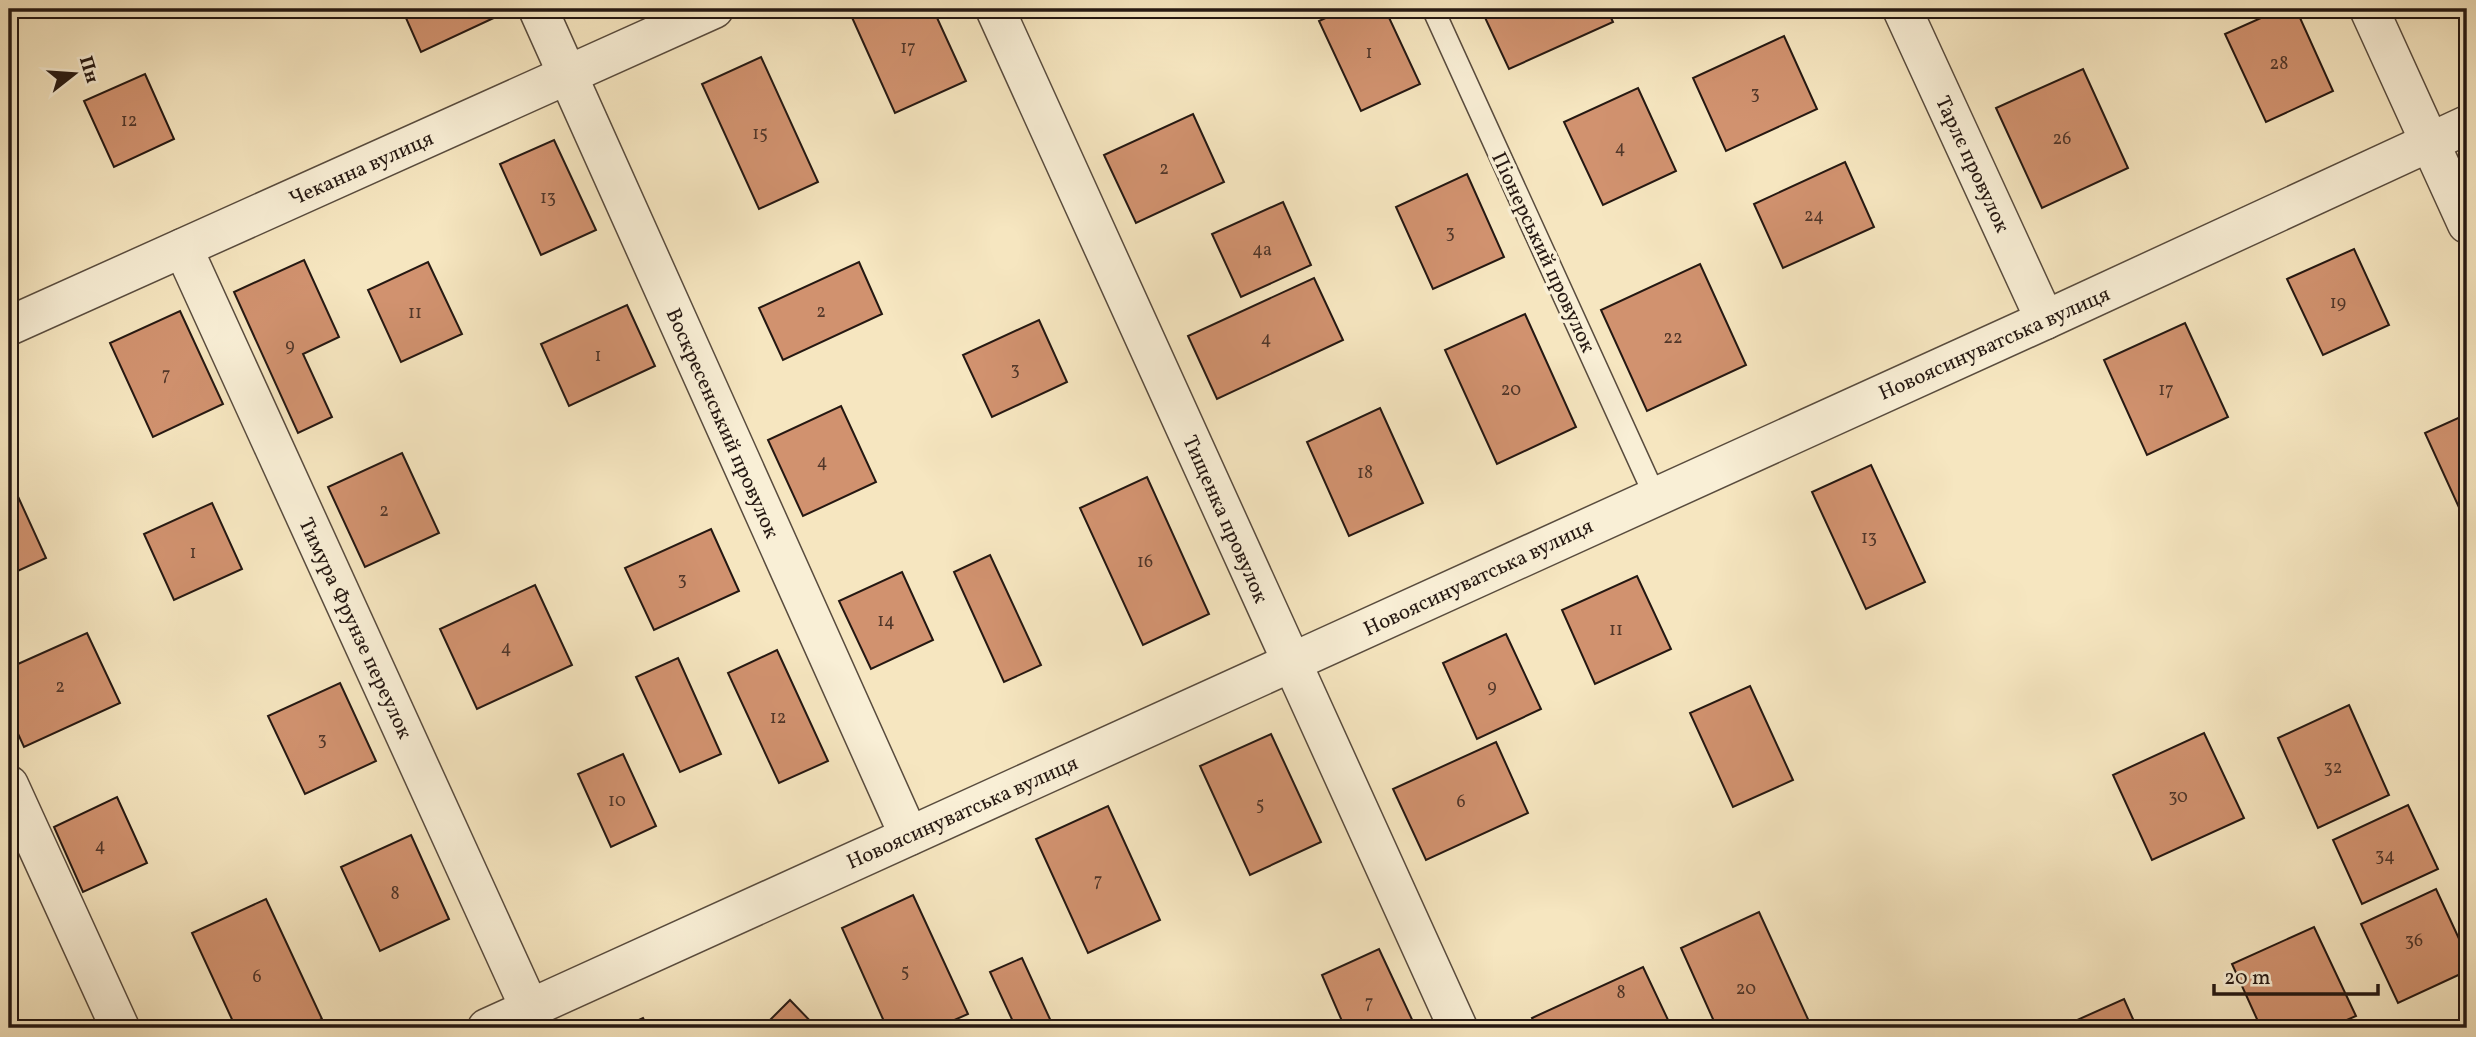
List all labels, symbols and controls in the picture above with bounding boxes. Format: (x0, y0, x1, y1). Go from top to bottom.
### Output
house number: 17 (900, 36, 916, 61)
north arrow (38, 38, 108, 108)
house number: 1 (1366, 41, 1372, 66)
house number: 28 (2270, 52, 2288, 77)
text: Пн (72, 53, 105, 86)
house number: 3 (1750, 82, 1760, 107)
street label: Тарлє провулок (1927, 91, 2016, 238)
house number: 12 (121, 109, 137, 134)
house number: 15 (752, 122, 768, 147)
street label: Чеканна вулиця (285, 125, 438, 214)
house number: 26 (2053, 127, 2071, 152)
house number: 4 (1615, 136, 1625, 161)
street label: Пiонерський провулок (1483, 148, 1602, 358)
house number: 2 (1159, 157, 1169, 182)
house number: 13 (540, 186, 556, 211)
house number: 24 (1804, 204, 1824, 229)
house number: 3 (1445, 221, 1455, 246)
house number: 4а (1252, 238, 1272, 263)
street label: Новоясинуватська вулиця (1874, 280, 2115, 409)
house number: 19 (2330, 291, 2346, 316)
house number: 2 (816, 300, 826, 325)
house number: 11 (408, 301, 422, 326)
street label: Воскресенський провулок (658, 304, 786, 543)
house number: 22 (1663, 326, 1683, 351)
house number: 4 (1261, 327, 1271, 352)
house number: 9 (285, 334, 295, 359)
house number: 1 (595, 344, 601, 369)
house number: 3 (1010, 358, 1020, 383)
house number: 7 (162, 363, 170, 388)
house number: 20 (1501, 378, 1521, 403)
house number: 17 (2158, 378, 2174, 403)
street label: Тищенка провулок (1175, 431, 1275, 608)
house number: 4 (817, 450, 827, 475)
house number: 18 (1357, 461, 1373, 486)
house number: 2 (379, 499, 389, 524)
street label: Новоясинуватська вулиця (1359, 512, 1598, 644)
street label: Тимура Фрунзе переулок (291, 513, 419, 744)
house number: 13 (1861, 526, 1877, 551)
house number: 1 (190, 541, 196, 566)
house number: 16 (1137, 550, 1153, 575)
house number: 3 (677, 568, 687, 593)
house number: 14 (877, 609, 895, 634)
house number: 11 (1609, 618, 1623, 643)
house number: 4 (501, 636, 511, 661)
house number: 2 (55, 675, 65, 700)
house number: 9 (1487, 675, 1497, 700)
house number: 12 (770, 706, 786, 731)
house number: 3 (317, 728, 327, 753)
street label: Новоясинуватська вулиця (842, 749, 1083, 878)
house number: 32 (2324, 756, 2342, 781)
house number: 30 (2168, 785, 2188, 810)
house number: 10 (608, 789, 626, 814)
house number: 6 (1456, 790, 1466, 815)
house number: 5 (1256, 793, 1264, 818)
house number: 4 (95, 834, 105, 859)
house number: 34 (2375, 844, 2395, 869)
house number: 7 (1094, 869, 1102, 894)
house number: 8 (390, 882, 400, 907)
house number: 36 (2405, 929, 2423, 954)
scale bar (2214, 953, 2378, 997)
house number: 5 (901, 960, 909, 985)
text: 20 m (2224, 964, 2270, 993)
house number: 6 (252, 965, 262, 990)
house number: 20 (1736, 977, 1756, 1002)
house number: 8 (1616, 981, 1626, 1006)
house number: 7 (1365, 991, 1373, 1016)

